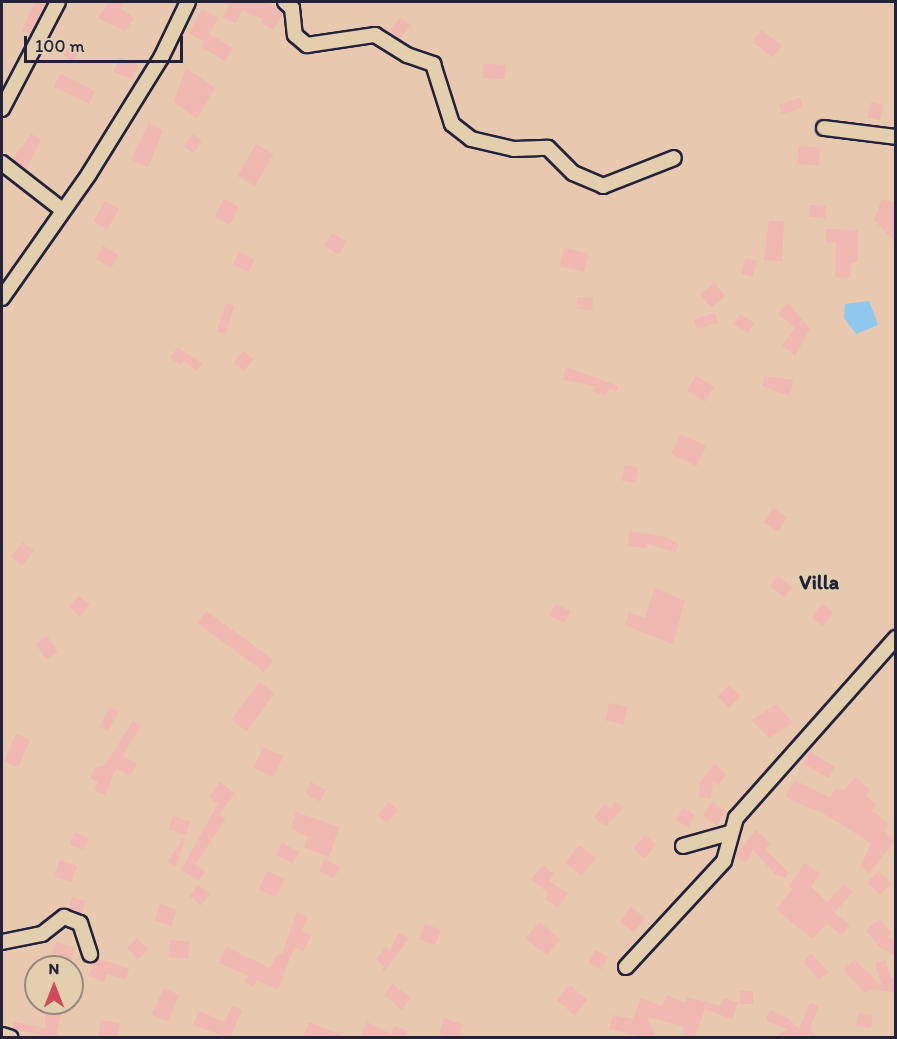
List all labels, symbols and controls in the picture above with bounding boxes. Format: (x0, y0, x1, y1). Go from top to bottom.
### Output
scale bar (27, 24, 186, 62)
text: 100 m (35, 35, 85, 57)
district label: Villa (799, 569, 839, 595)
north arrow (24, 955, 84, 1015)
text: N (49, 959, 59, 978)

